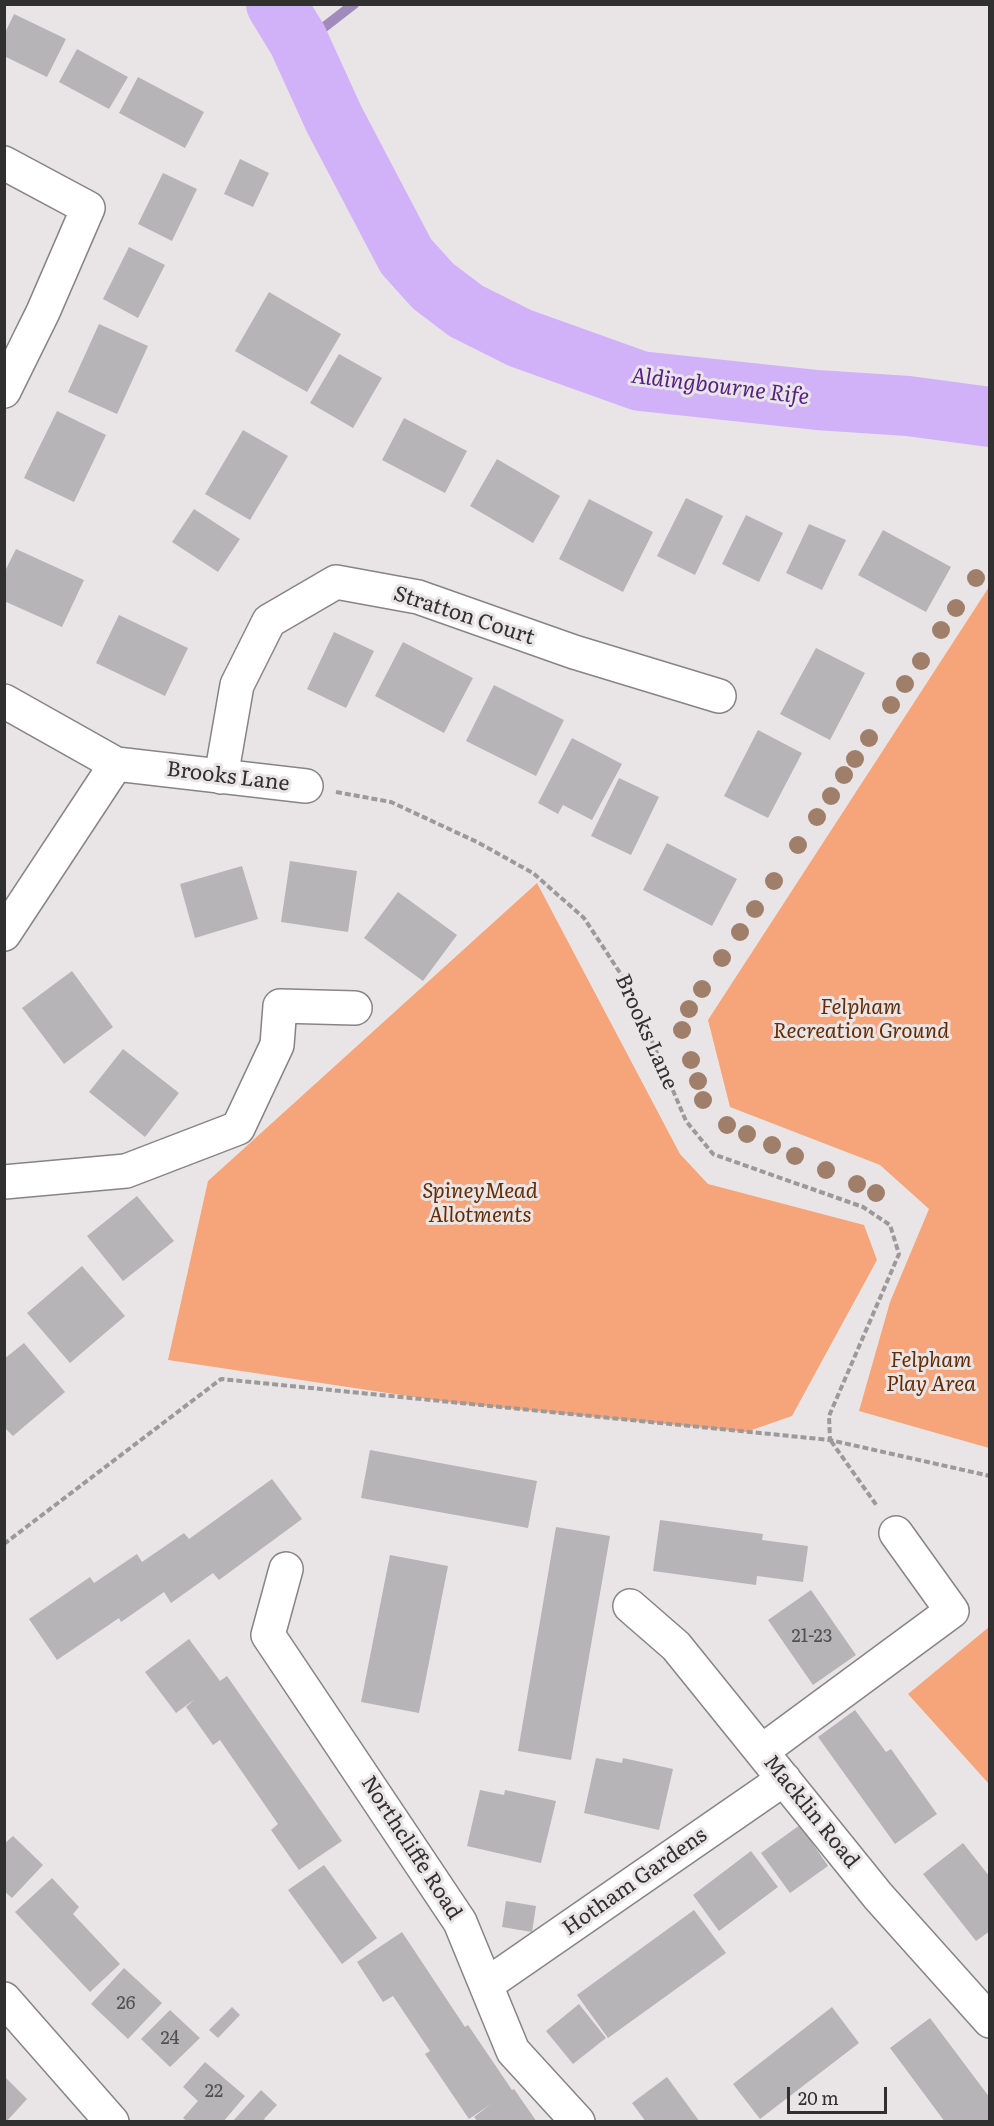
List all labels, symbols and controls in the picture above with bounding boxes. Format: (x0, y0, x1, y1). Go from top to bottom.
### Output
water label: Aldingbourne Rife (629, 363, 811, 411)
street label: Stratton Court (390, 581, 538, 651)
street label: Brooks Lane (165, 757, 291, 797)
street label: Brooks Lane (609, 970, 683, 1094)
park label: Felpham Recreation Ground (773, 995, 949, 1045)
park label: SpineyMead Allotments (422, 1179, 538, 1229)
park label: Felpham Play Area (886, 1348, 976, 1398)
house number: 21-23 (792, 1626, 832, 1648)
street label: Macklin Road (758, 1750, 864, 1874)
street label: Northcliffe Road (355, 1772, 467, 1924)
street label: Hotham Gardens (558, 1823, 712, 1941)
house number: 26 (117, 1993, 135, 2015)
house number: 24 (160, 2028, 180, 2050)
scale bar (790, 2075, 890, 2113)
house number: 22 (205, 2081, 223, 2103)
text: 20 m (798, 2084, 839, 2111)

